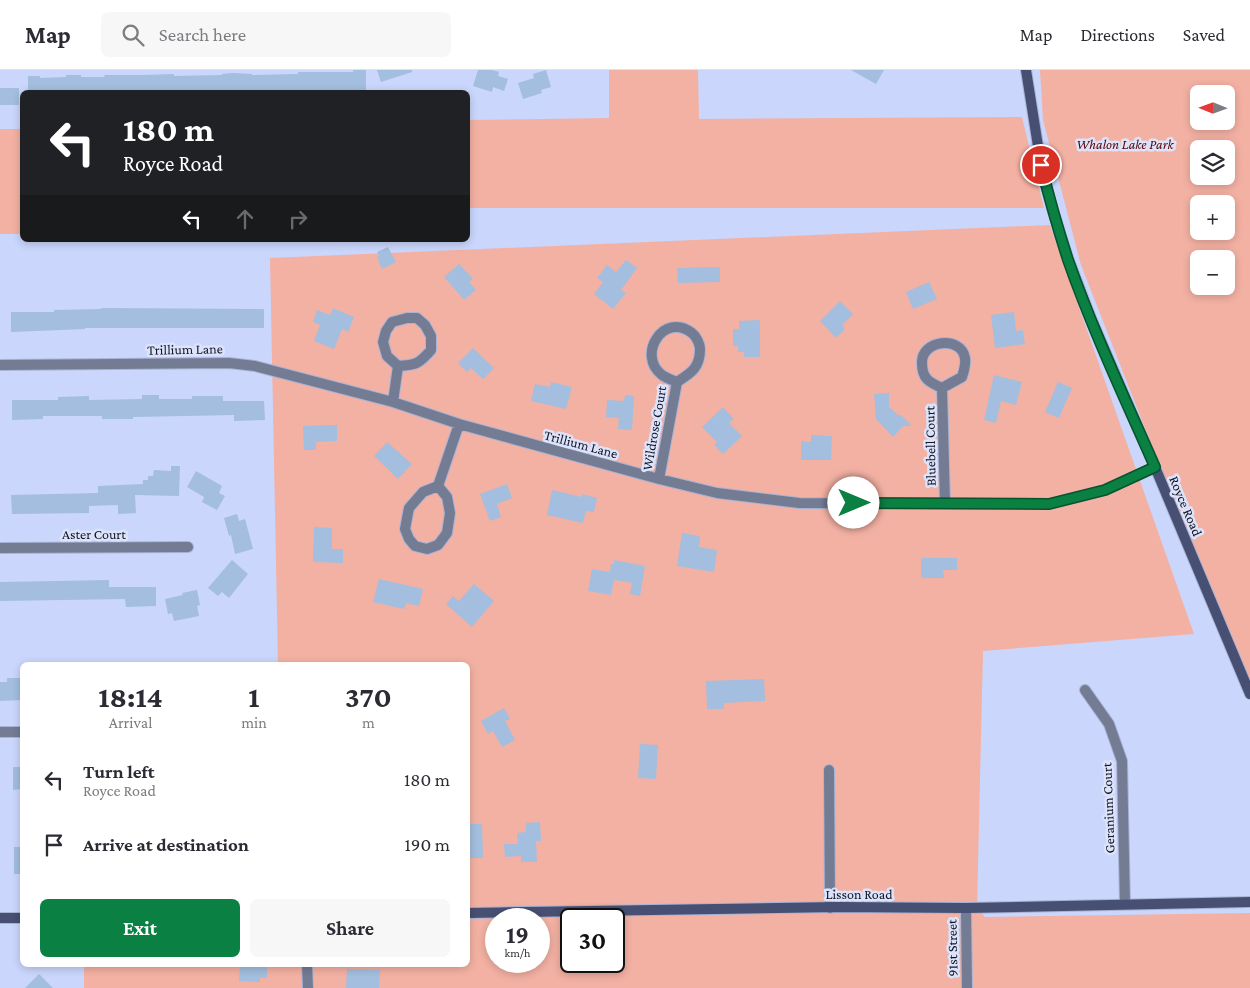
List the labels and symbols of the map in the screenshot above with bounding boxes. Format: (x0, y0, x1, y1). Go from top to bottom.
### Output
north arrow (1190, 85, 1235, 130)
park label: Whalon Lake Park (1076, 136, 1174, 152)
pin (1020, 144, 1062, 186)
street label: Trillium Lane (147, 340, 223, 358)
street label: Wildrose Court (639, 384, 669, 471)
street label: Bluebell Court (921, 405, 939, 486)
street label: Trillium Lane (542, 426, 620, 462)
street label: Royce Road (1166, 474, 1206, 539)
position arrow (827, 476, 879, 528)
street label: Aster Court (62, 526, 126, 542)
street label: Geranium Court (1098, 762, 1118, 854)
street label: Lisson Road (825, 886, 893, 902)
speed limit sign: 30 (560, 908, 625, 973)
street label: 91st Street (943, 919, 960, 977)

